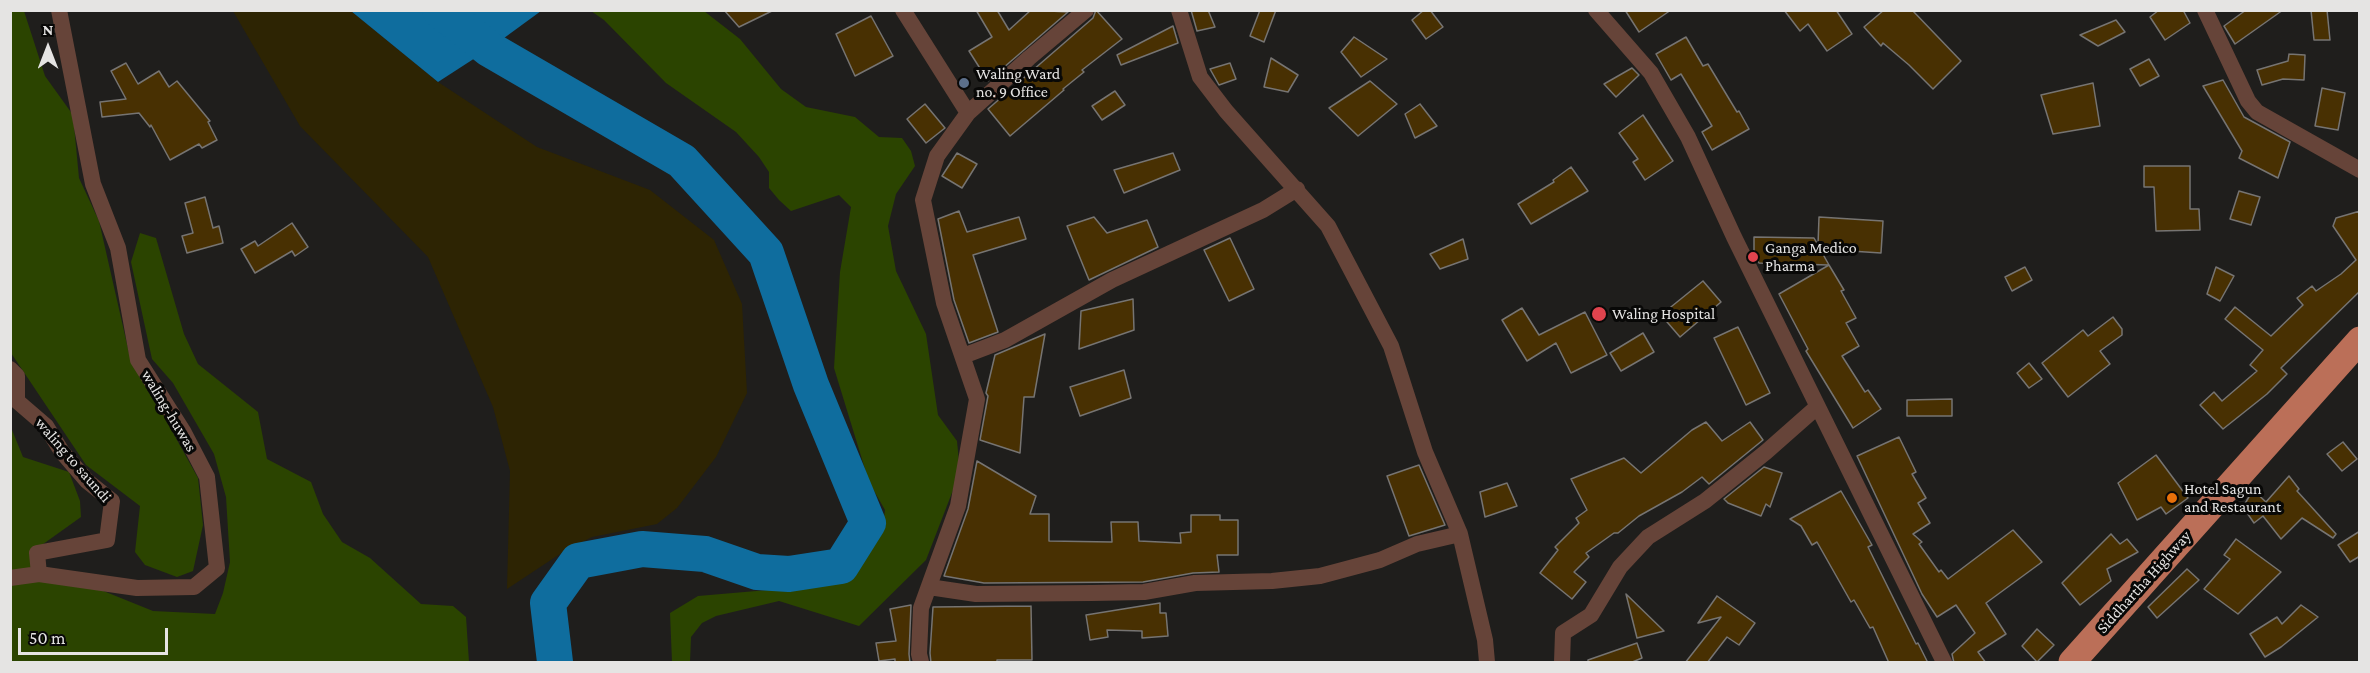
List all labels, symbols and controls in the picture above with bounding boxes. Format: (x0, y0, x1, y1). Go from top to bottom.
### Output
north arrow (18, 18, 78, 78)
text: N (43, 21, 53, 38)
place label: Waling Ward no. 9 Office (976, 64, 1060, 102)
marker: Waling Ward no. 9 Office (957, 76, 971, 90)
place label: Ganga Medico Pharma (1765, 238, 1857, 276)
marker: Ganga Medico Pharma (1746, 250, 1760, 264)
place label: Waling Hospital (1612, 304, 1715, 324)
marker: Waling Hospital (1590, 305, 1608, 323)
street label: waling-huwas (137, 367, 201, 455)
street label: waling to saundi (31, 414, 115, 506)
place label: Hotel Sagun and Restaurant (2184, 479, 2281, 517)
marker: Hotel Sagun and Restaurant (2165, 491, 2179, 505)
street label: Siddhartha Highway (2093, 527, 2195, 637)
scale bar (21, 616, 171, 654)
text: 50 m (29, 628, 66, 648)

